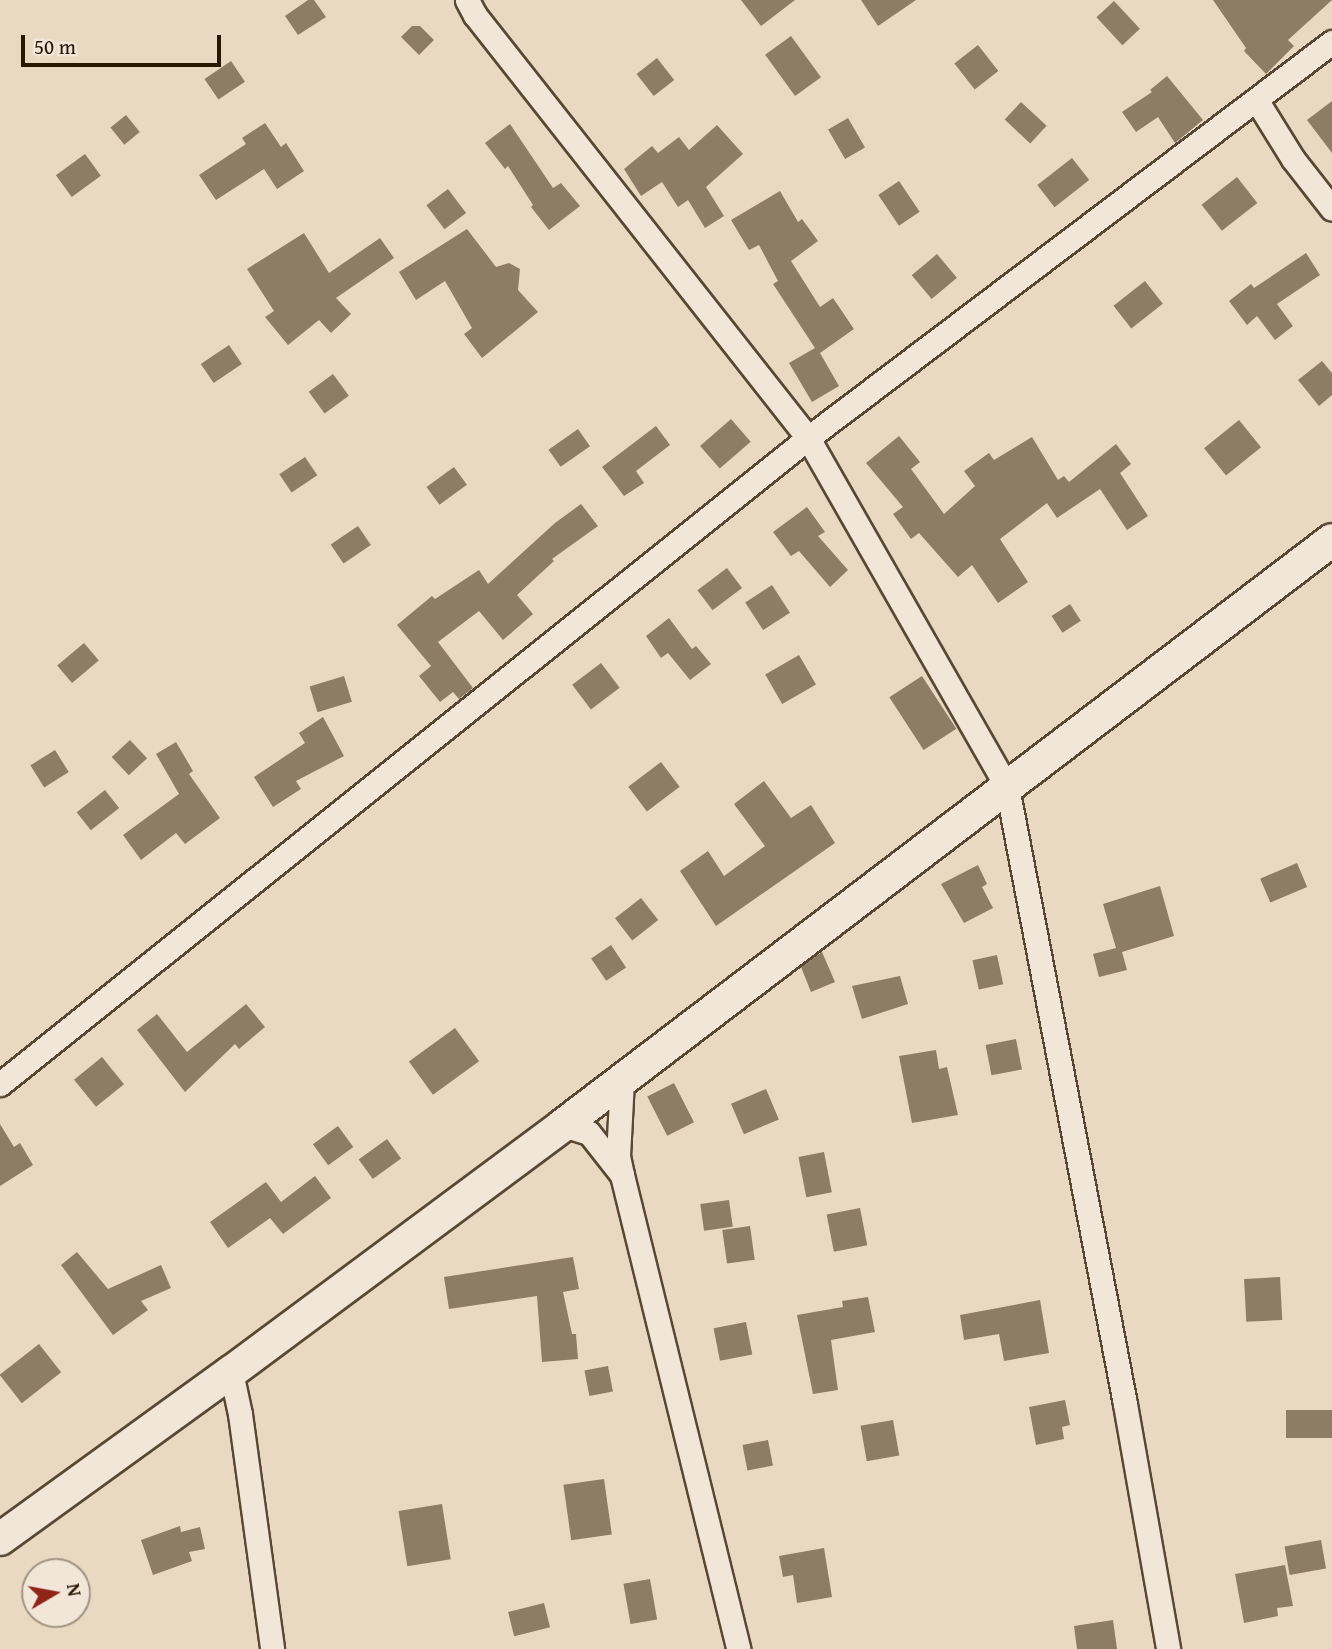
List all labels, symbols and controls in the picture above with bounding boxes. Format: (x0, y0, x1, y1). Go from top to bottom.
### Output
scale bar (24, 21, 224, 65)
text: 50 m (34, 31, 76, 62)
north arrow (21, 1558, 91, 1628)
text: N (60, 1581, 90, 1598)

